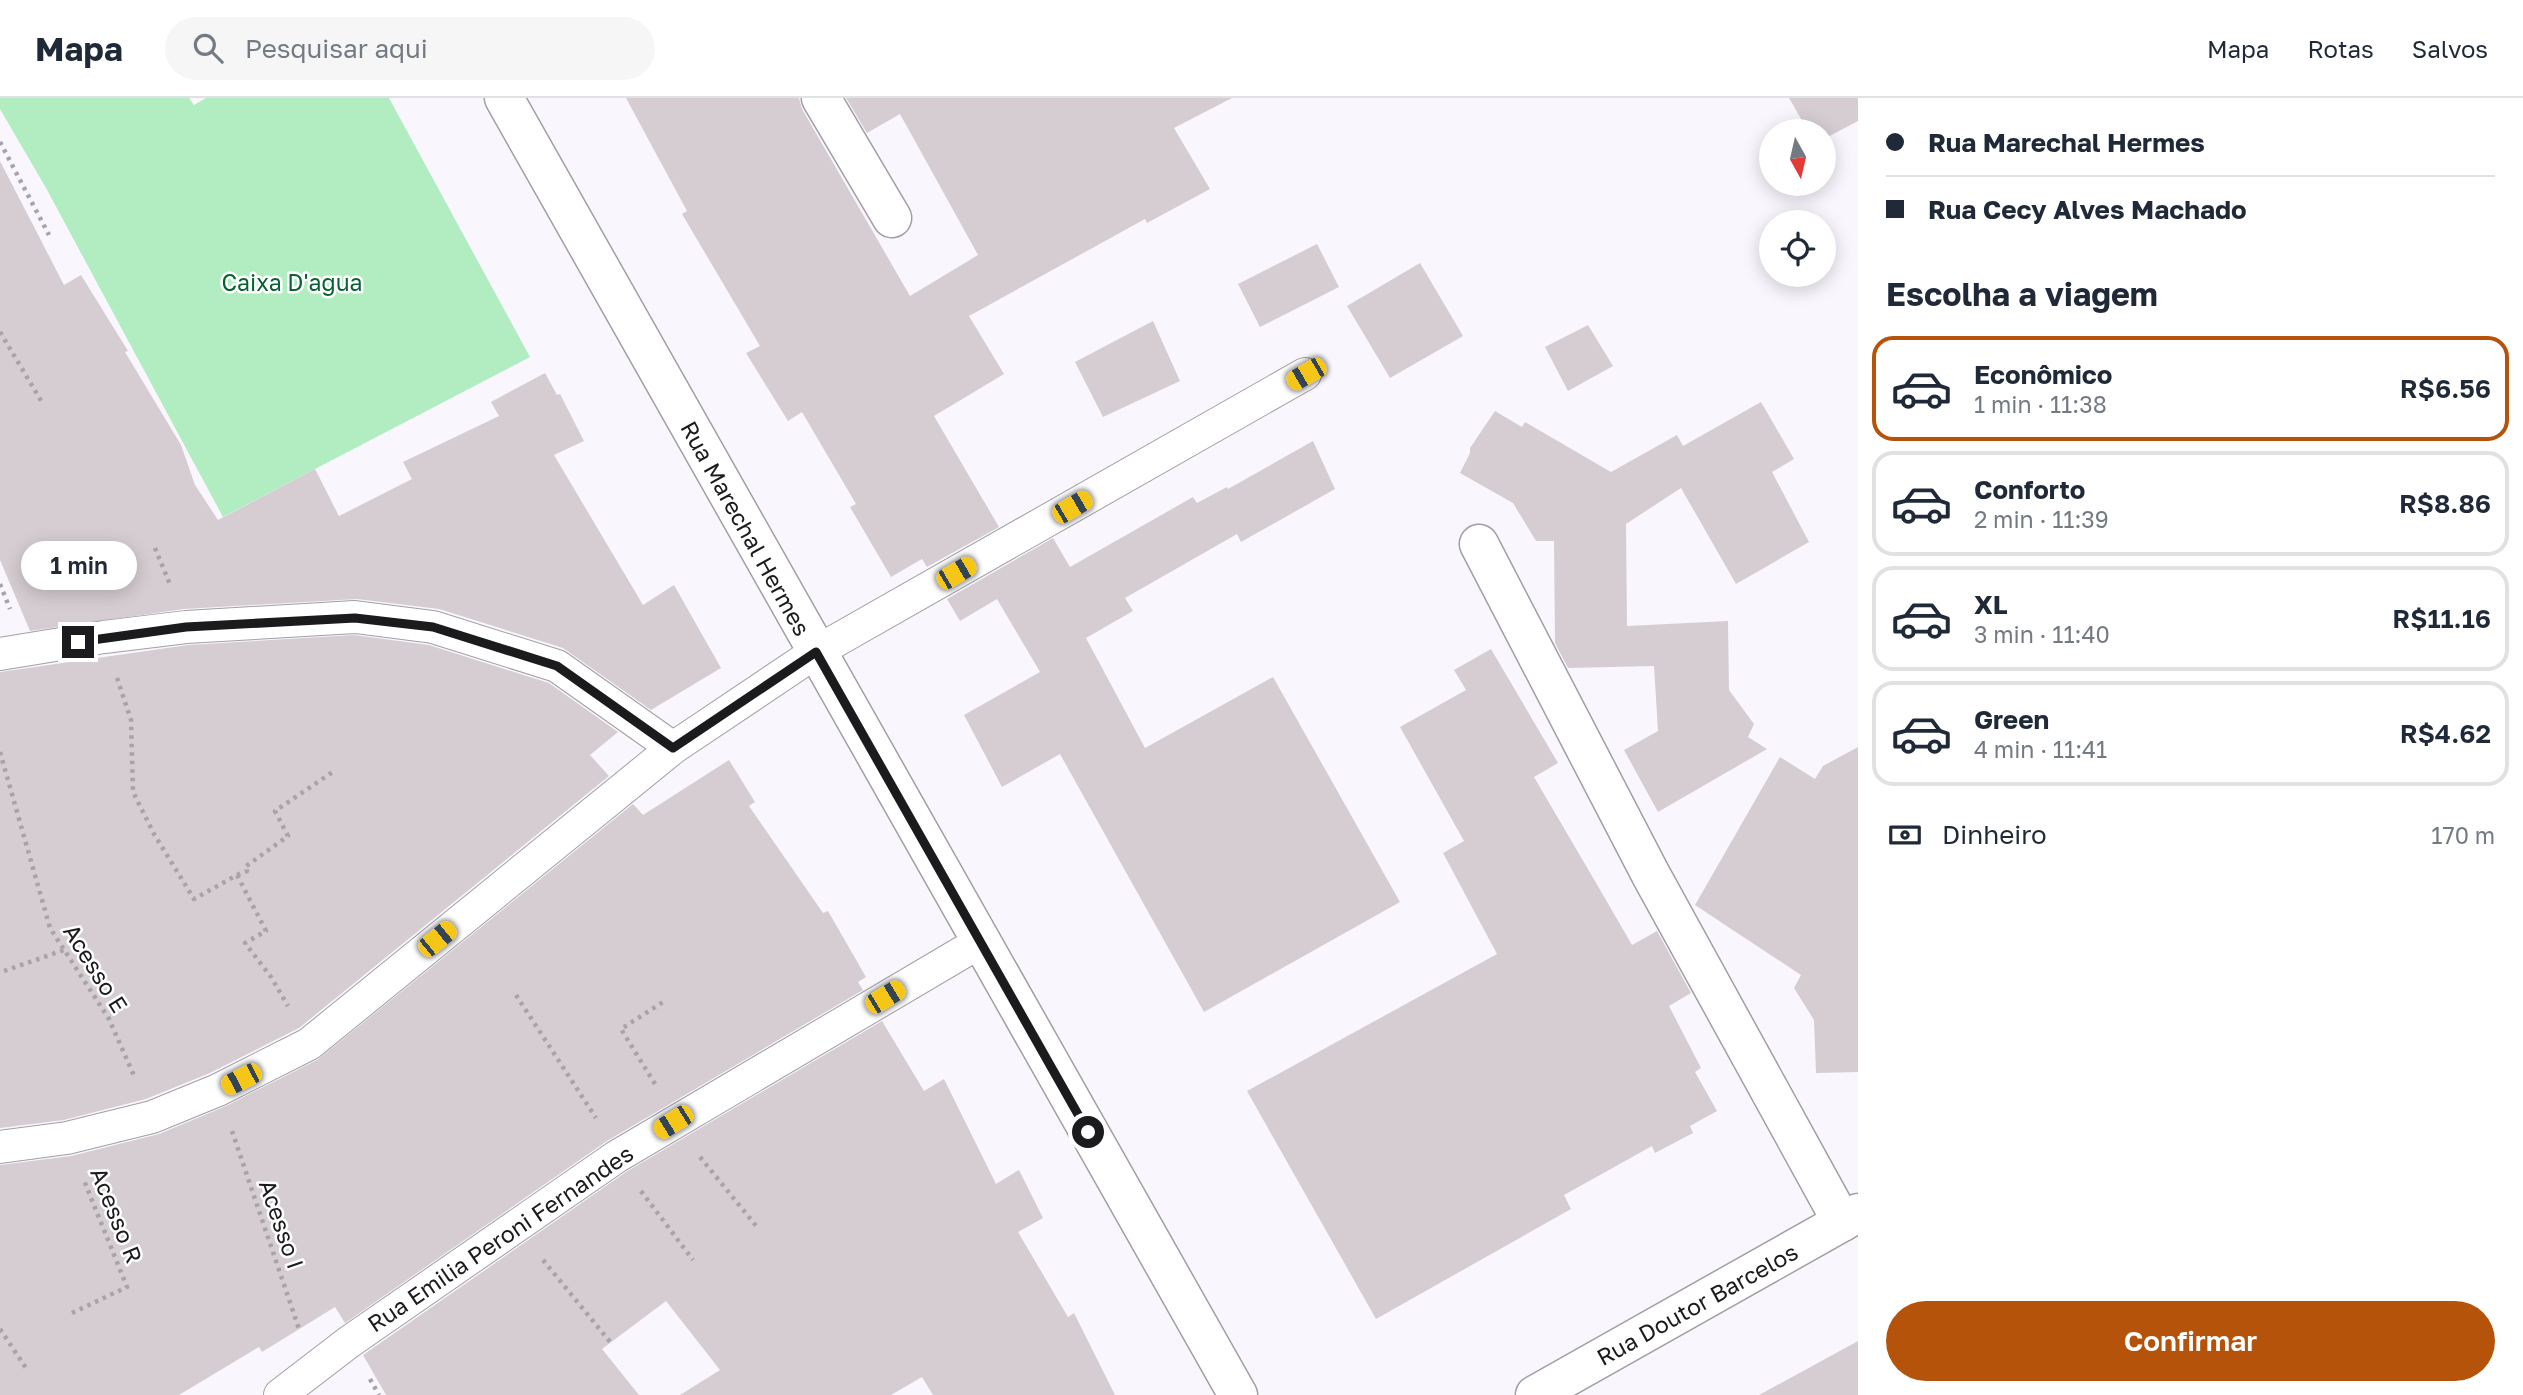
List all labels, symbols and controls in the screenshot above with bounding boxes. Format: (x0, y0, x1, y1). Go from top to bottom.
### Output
search box (165, 17, 655, 80)
text: Mapa (35, 29, 123, 68)
icon: search (189, 29, 227, 67)
text: Pesquisar aqui (245, 33, 428, 64)
text: Mapa (2207, 34, 2269, 63)
text: Rotas (2307, 34, 2374, 63)
text: Salvos (2412, 34, 2488, 63)
north arrow (1759, 119, 1836, 196)
map controls (1759, 119, 1836, 287)
text: Rua Marechal Hermes (1928, 127, 2205, 158)
text: Rua Cecy Alves Machado (1928, 194, 2247, 225)
button: locate (1759, 210, 1836, 287)
park label: Caixa D'agua (221, 268, 363, 296)
text: Escolha a viagem (1886, 275, 2158, 313)
car (1283, 354, 1330, 394)
icon: car (1890, 357, 1953, 420)
text: Econômico (1974, 359, 2112, 390)
text: R$6.56 (2400, 373, 2491, 404)
text: 1 min · 11:38 (1974, 390, 2107, 418)
street label: Rua Marechal Hermes (675, 416, 817, 640)
icon: car (1890, 472, 1953, 535)
text: Conforto (1974, 474, 2085, 505)
car (1049, 487, 1096, 527)
text: R$8.86 (2399, 488, 2491, 519)
text: 2 min · 11:39 (1974, 505, 2109, 533)
callout: 1 min (20, 540, 136, 589)
text: 1 min (50, 551, 108, 579)
car (933, 553, 980, 593)
icon: car (1890, 587, 1953, 650)
text: XL (1974, 589, 2008, 620)
text: R$11.16 (2392, 603, 2491, 634)
text: 3 min · 11:40 (1974, 620, 2110, 648)
route end (62, 626, 94, 658)
icon: car (1890, 702, 1953, 765)
text: Green (1974, 704, 2049, 735)
text: R$4.62 (2400, 718, 2491, 749)
text: 4 min · 11:41 (1974, 735, 2107, 763)
icon: cash (1886, 816, 1924, 854)
text: Dinheiro (1942, 819, 2047, 850)
text: 170 m (2431, 821, 2495, 849)
car (415, 918, 460, 960)
street label: Acesso E (58, 919, 134, 1017)
car (862, 977, 909, 1017)
car (218, 1060, 265, 1098)
car (650, 1102, 697, 1142)
route start (1072, 1116, 1104, 1148)
street label: Rua Emilia Peroni Fernandes (362, 1139, 638, 1337)
street label: Acesso R (85, 1163, 149, 1267)
street label: Acesso I (254, 1176, 310, 1272)
street label: Rua Doutor Barcelos (1592, 1237, 1802, 1371)
button: Confirmar (1886, 1301, 2495, 1381)

